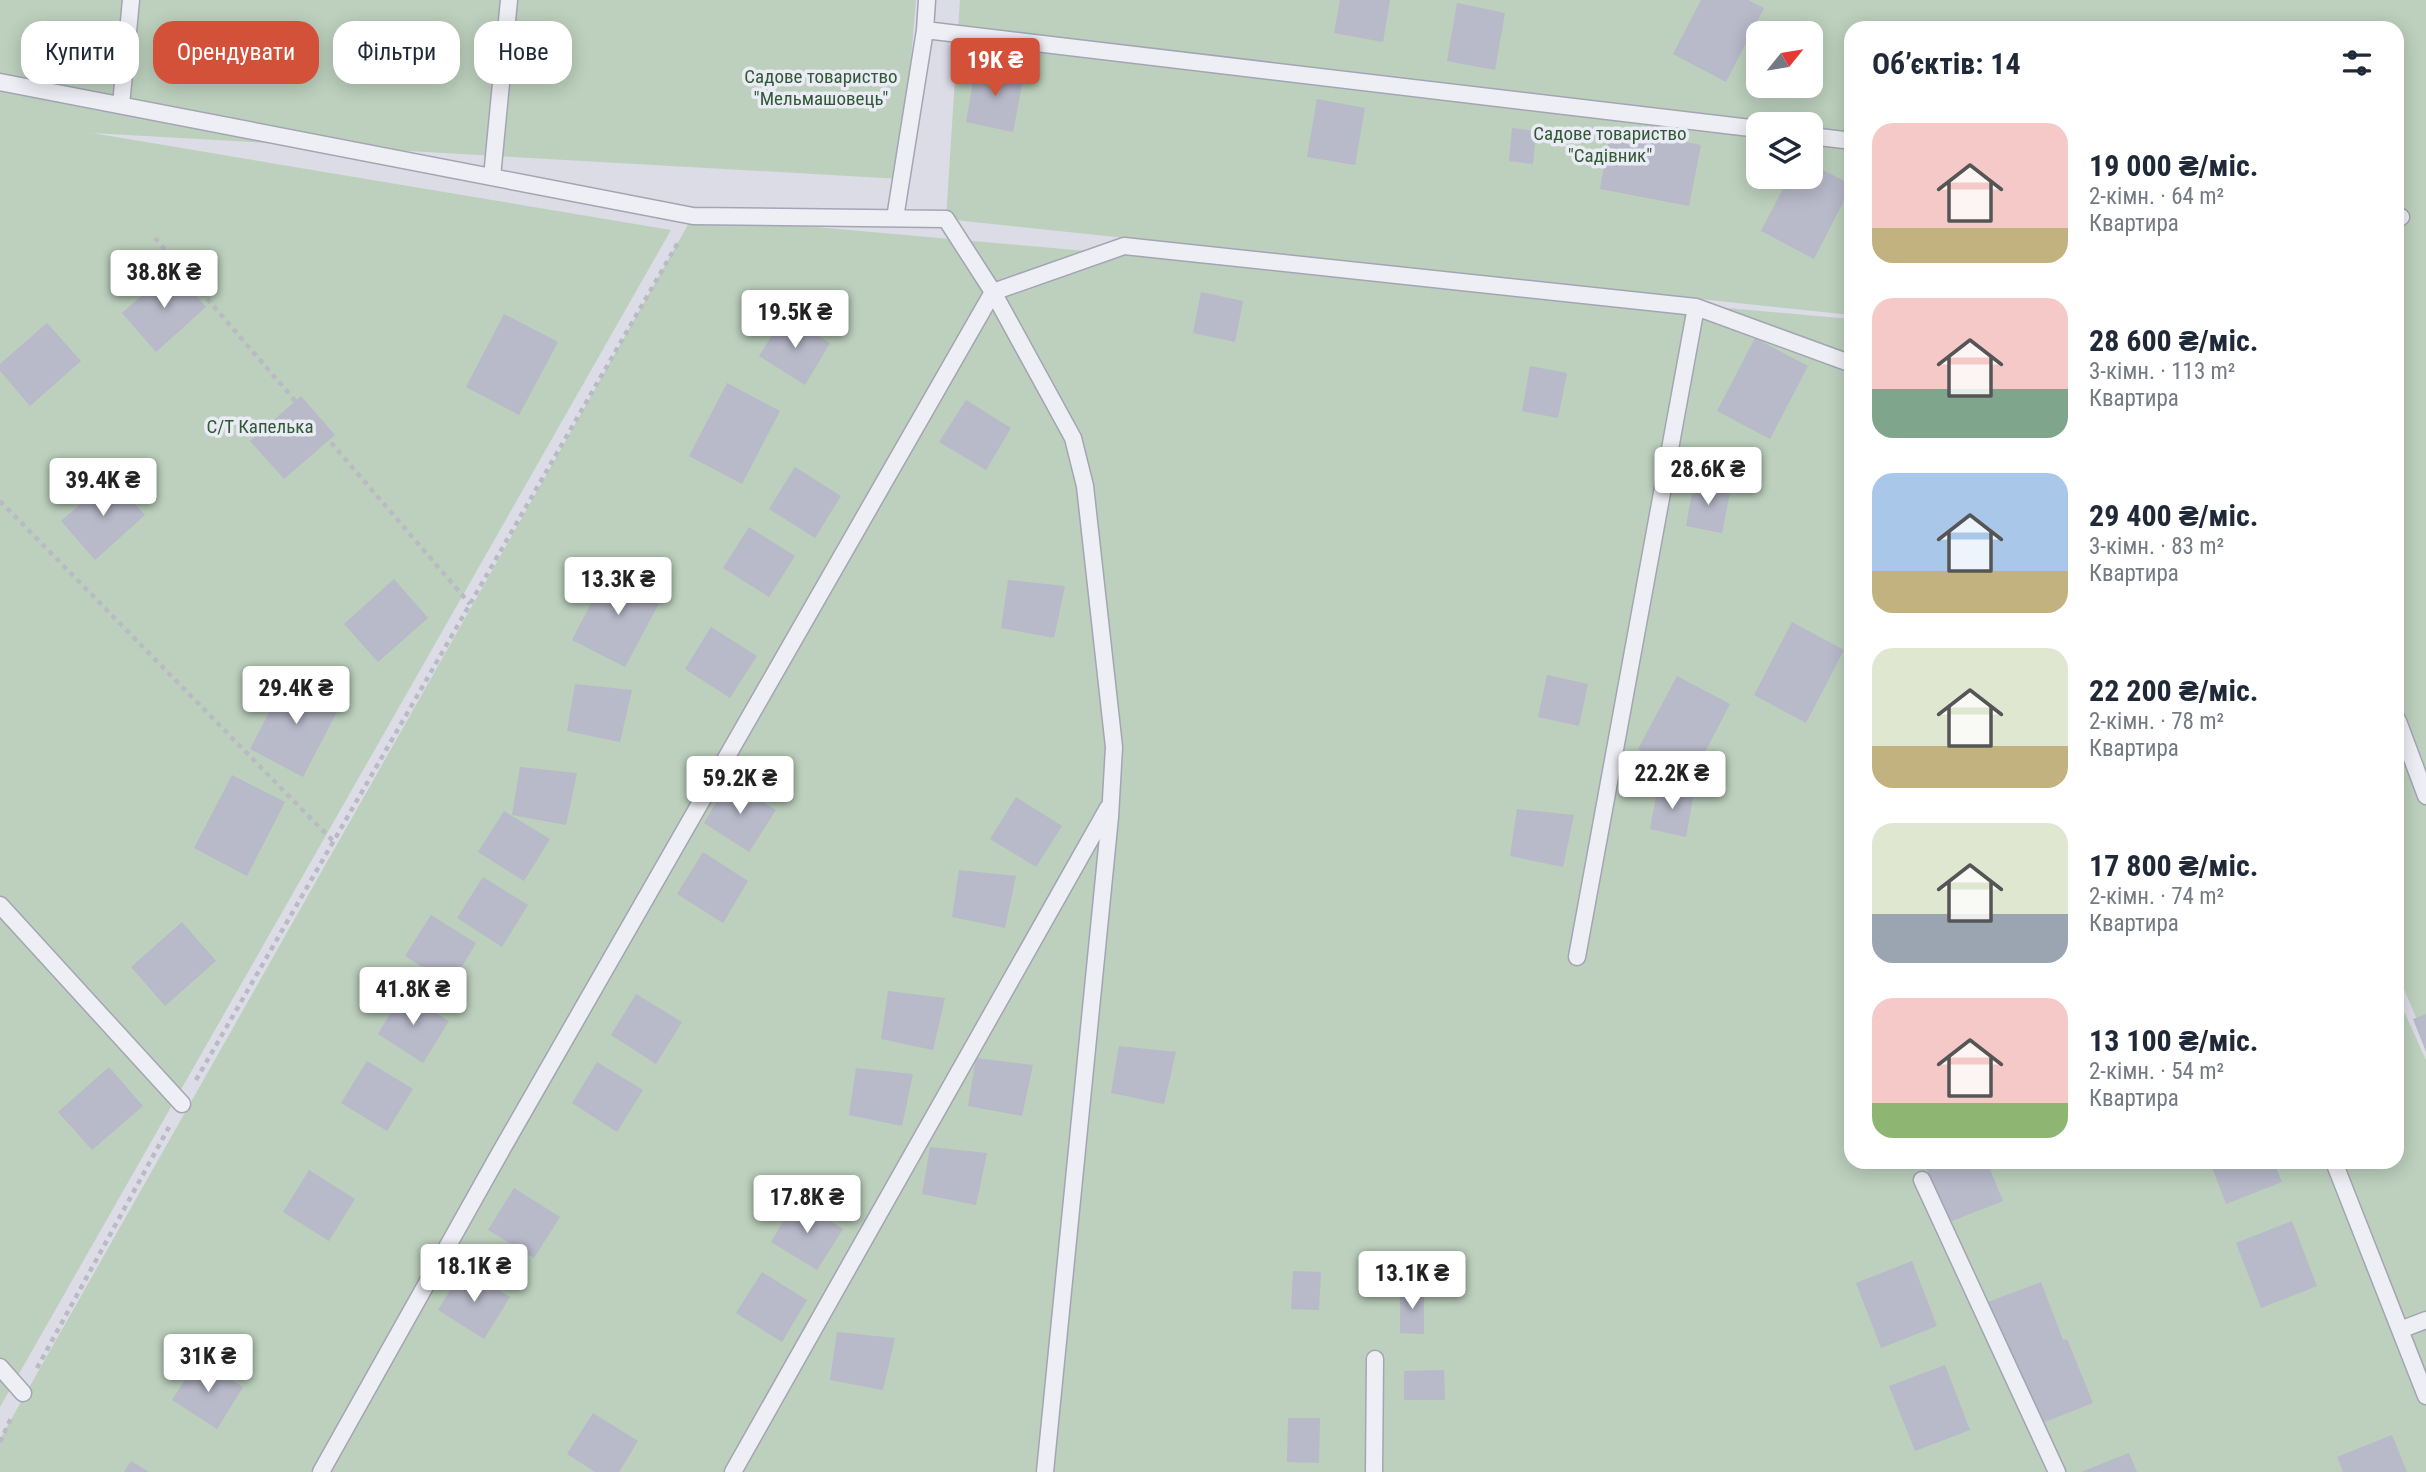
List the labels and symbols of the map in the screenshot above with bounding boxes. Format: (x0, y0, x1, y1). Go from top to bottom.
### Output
north arrow (1746, 21, 1824, 98)
pin: 19K ₴ (946, 38, 1044, 98)
park label: Садове товариство "Мельмашовець" (744, 65, 898, 110)
park label: Садове товариство "Садівник" (1533, 122, 1687, 167)
pin: 38.8K ₴ (99, 250, 229, 310)
pin: 19.5K ₴ (730, 290, 860, 350)
park label: С/Т Капелька (206, 415, 314, 438)
pin: 28.6K ₴ (1643, 448, 1773, 507)
pin: 39.4K ₴ (38, 458, 168, 518)
pin: 13.3K ₴ (553, 558, 683, 617)
pin: 29.4K ₴ (231, 666, 361, 726)
pin: 22.2K ₴ (1607, 752, 1737, 811)
pin: 59.2K ₴ (675, 756, 805, 816)
pin: 41.8K ₴ (348, 968, 478, 1027)
pin: 17.8K ₴ (742, 1176, 872, 1235)
pin: 18.1K ₴ (409, 1244, 539, 1304)
pin: 13.1K ₴ (1347, 1252, 1477, 1311)
pin: 31K ₴ (159, 1334, 257, 1394)

